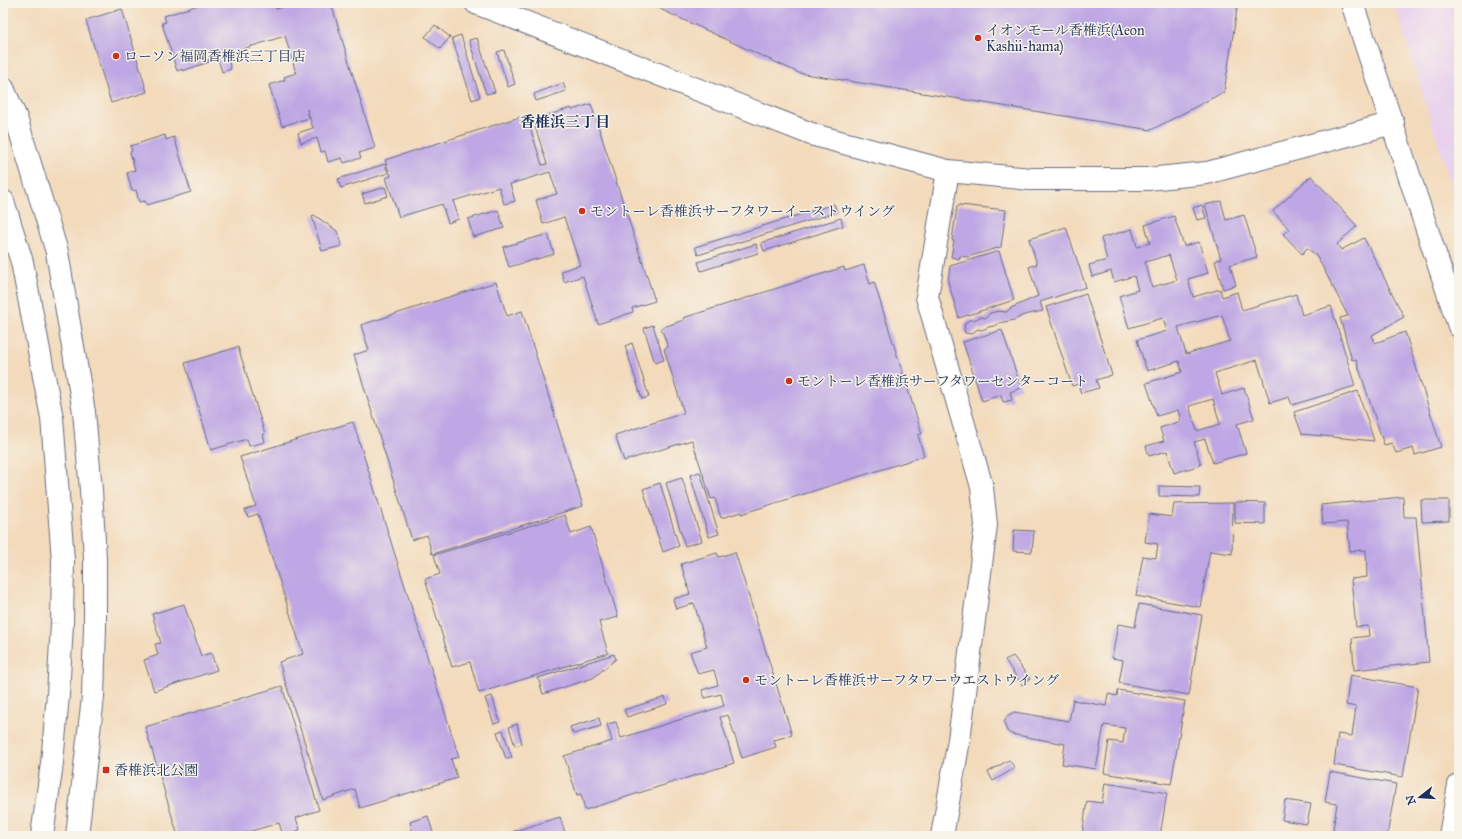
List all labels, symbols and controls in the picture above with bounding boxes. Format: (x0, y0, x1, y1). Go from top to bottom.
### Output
place label: イオンモール香椎浜(Aeon Kashii-hama) (986, 22, 1145, 56)
marker: イオンモール香椎浜(Aeon Kashii-hama) (973, 33, 983, 43)
place label: ローソン福岡香椎浜三丁目店 (124, 48, 305, 65)
marker: ローソン福岡香椎浜三丁目店 (111, 51, 121, 61)
district label: 香椎浜三丁目 (520, 113, 610, 131)
place label: モントーレ香椎浜サーフタワーイーストウイング (590, 203, 895, 220)
marker: モントーレ香椎浜サーフタワーイーストウイング (577, 206, 587, 216)
place label: モントーレ香椎浜サーフタワーセンターコート (797, 373, 1088, 390)
marker: モントーレ香椎浜サーフタワーセンターコート (784, 376, 794, 386)
place label: モントーレ香椎浜サーフタワーウエストウイング (754, 672, 1059, 689)
marker: モントーレ香椎浜サーフタワーウエストウイング (741, 675, 751, 685)
place label: 香椎浜北公園 (114, 762, 198, 779)
marker: 香椎浜北公園 (101, 765, 111, 775)
north arrow (1400, 777, 1440, 817)
text: N (1403, 793, 1418, 806)

